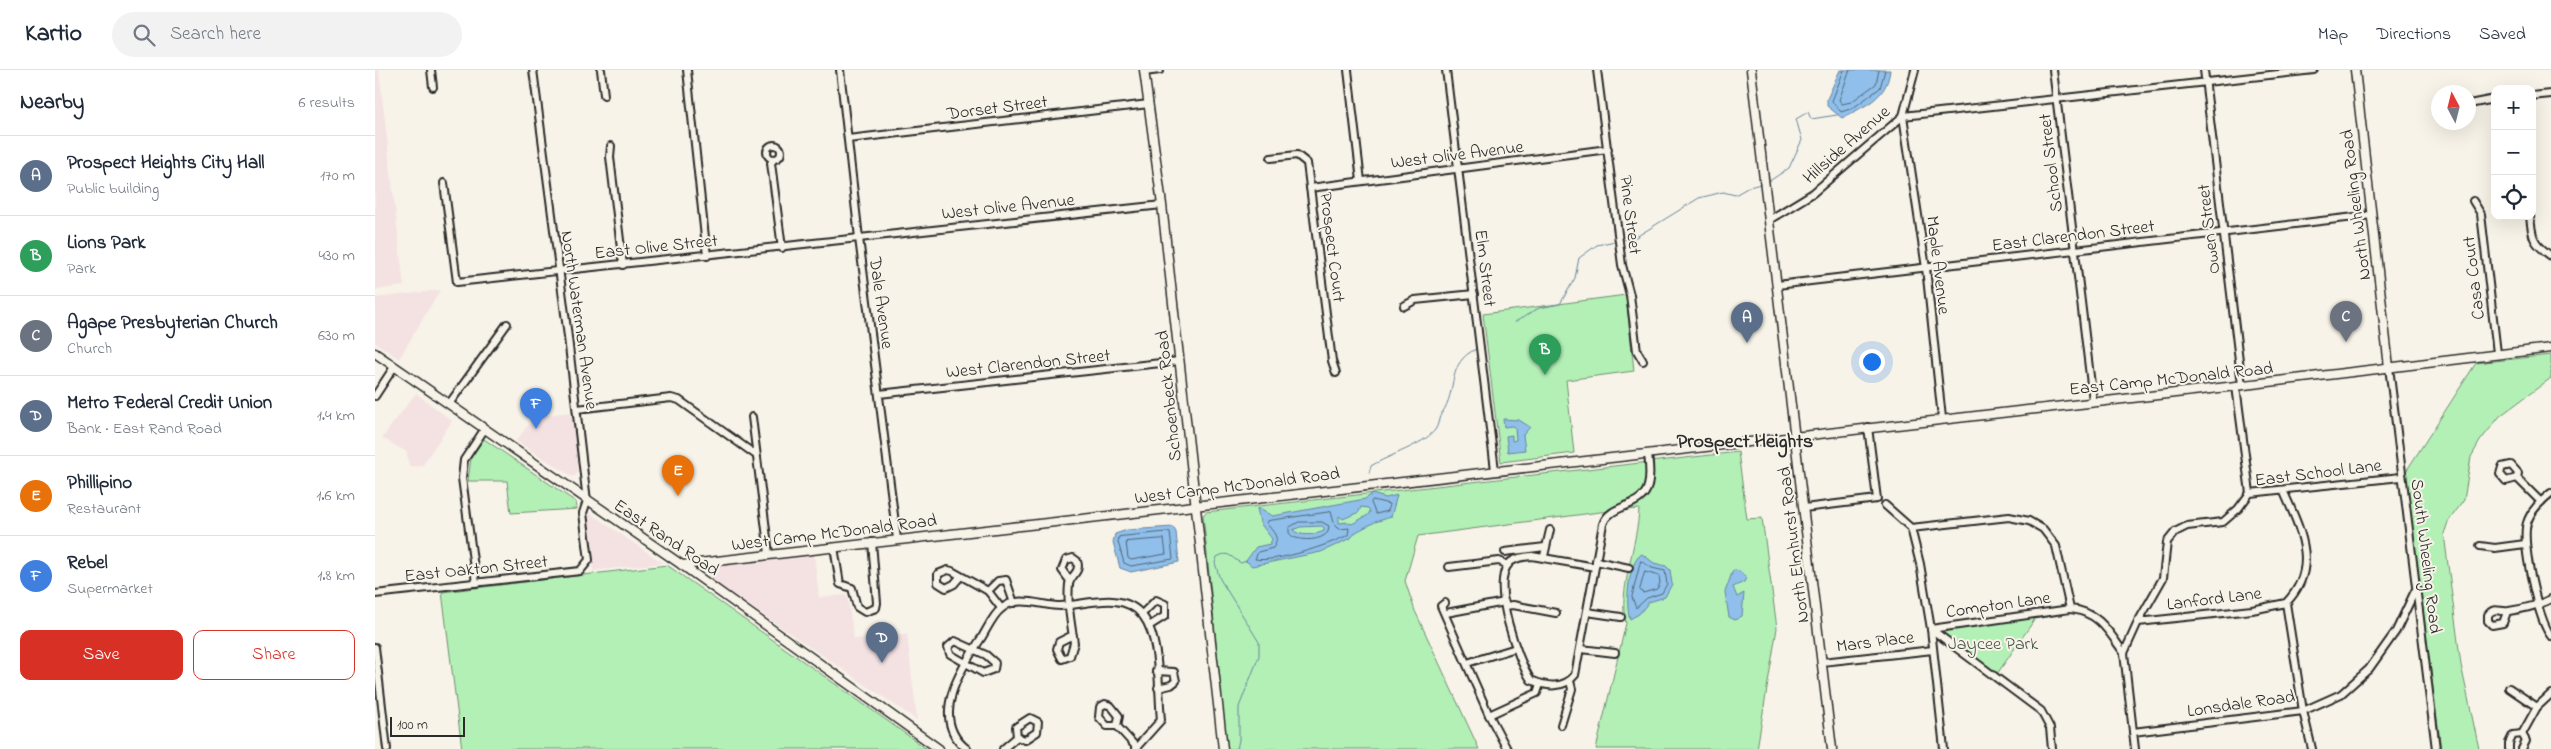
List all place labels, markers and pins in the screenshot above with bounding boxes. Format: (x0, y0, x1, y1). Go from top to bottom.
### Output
pin: C (2330, 301, 2362, 342)
pin: A (1731, 302, 1763, 343)
pin: B (1529, 334, 1561, 375)
pin: F (520, 388, 552, 429)
pin: E (662, 455, 694, 496)
pin: D (866, 622, 898, 663)

